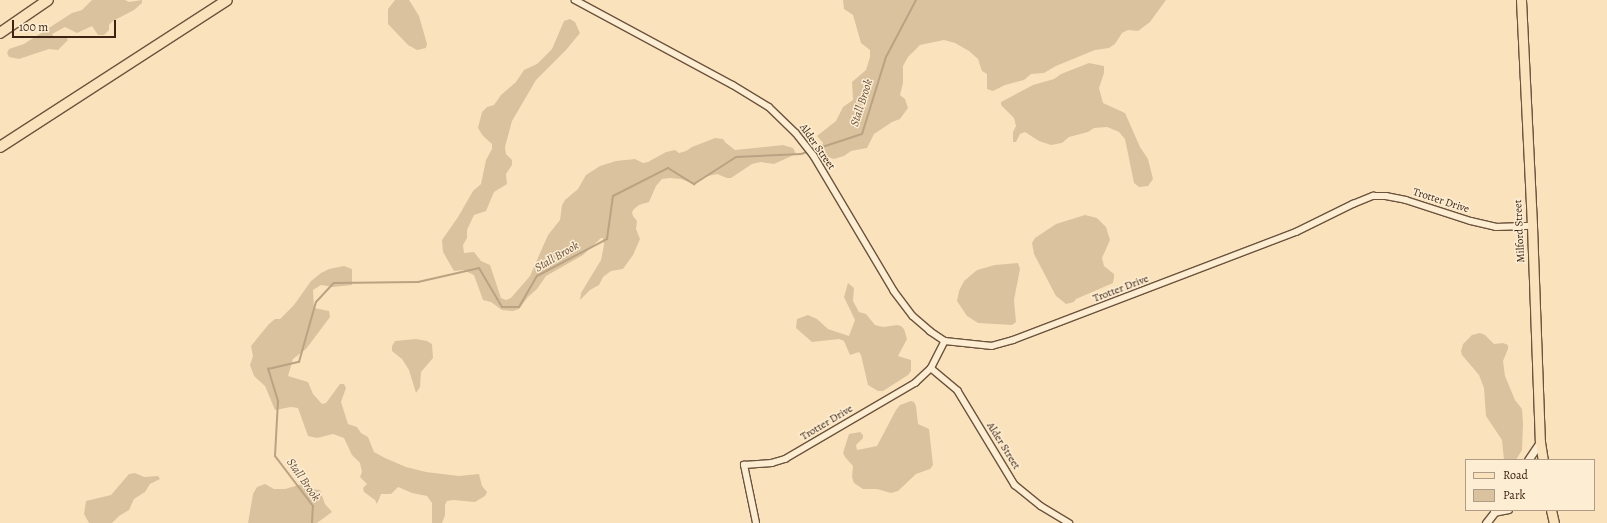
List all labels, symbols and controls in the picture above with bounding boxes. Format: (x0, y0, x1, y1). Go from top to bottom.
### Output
scale bar (14, 12, 118, 38)
text: 100 m (19, 19, 48, 35)
water label: Stall Brook (848, 78, 876, 128)
street label: Alder Street (796, 121, 838, 173)
street label: Trotter Drive (1411, 186, 1471, 216)
street label: Milford Street (1512, 199, 1528, 263)
water label: Stall Brook (532, 239, 582, 275)
street label: Trotter Drive (1091, 272, 1151, 306)
street label: Trotter Drive (799, 402, 855, 444)
street label: Alder Street (983, 420, 1023, 472)
water label: Stall Brook (283, 456, 323, 504)
legend (1465, 459, 1595, 511)
text: Road (1503, 467, 1528, 483)
text: Park (1503, 487, 1526, 503)

